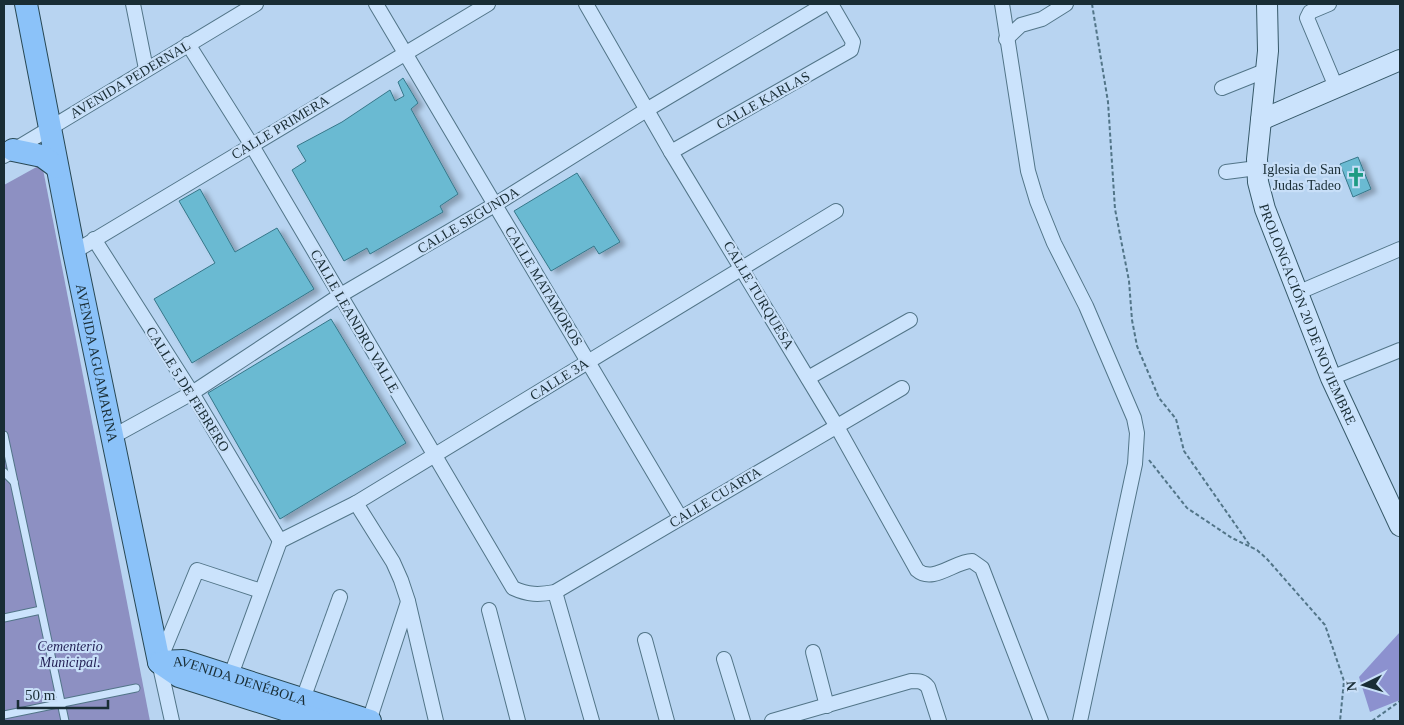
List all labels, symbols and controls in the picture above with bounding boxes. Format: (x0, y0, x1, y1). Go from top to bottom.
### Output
street label: AVENIDA PEDERNAL (67, 38, 193, 121)
street label: CALLE KARLAS (714, 69, 813, 132)
street label: CALLE PRIMERA (229, 92, 332, 162)
place label: Iglesia de San Judas Tadeo (1262, 162, 1341, 193)
church icon: Iglesia de San Judas Tadeo (1345, 166, 1367, 188)
street label: CALLE SEGUNDA (415, 184, 522, 257)
street label: PROLONGACIÓN 20 DE NOVIEMBRE (1256, 202, 1359, 427)
street label: CALLE MATAMOROS (502, 224, 585, 349)
street label: CALLE TURQUESA (720, 239, 797, 353)
street label: CALLE LEANDRO VALLE (307, 247, 402, 395)
street label: AVENIDA AGUAMARINA (73, 283, 120, 445)
street label: CALLE 5 DE FEBRERO (143, 324, 232, 454)
street label: CALLE 3A (527, 355, 592, 403)
street label: CALLE CUARTA (667, 464, 765, 531)
park label: Cementerio Municipal. (37, 639, 103, 670)
street label: AVENIDA DENÉBOLA (173, 654, 310, 709)
north arrow (1339, 660, 1389, 710)
scale bar (18, 678, 108, 710)
text: N (1344, 680, 1359, 692)
text: 50 m (25, 687, 56, 703)

